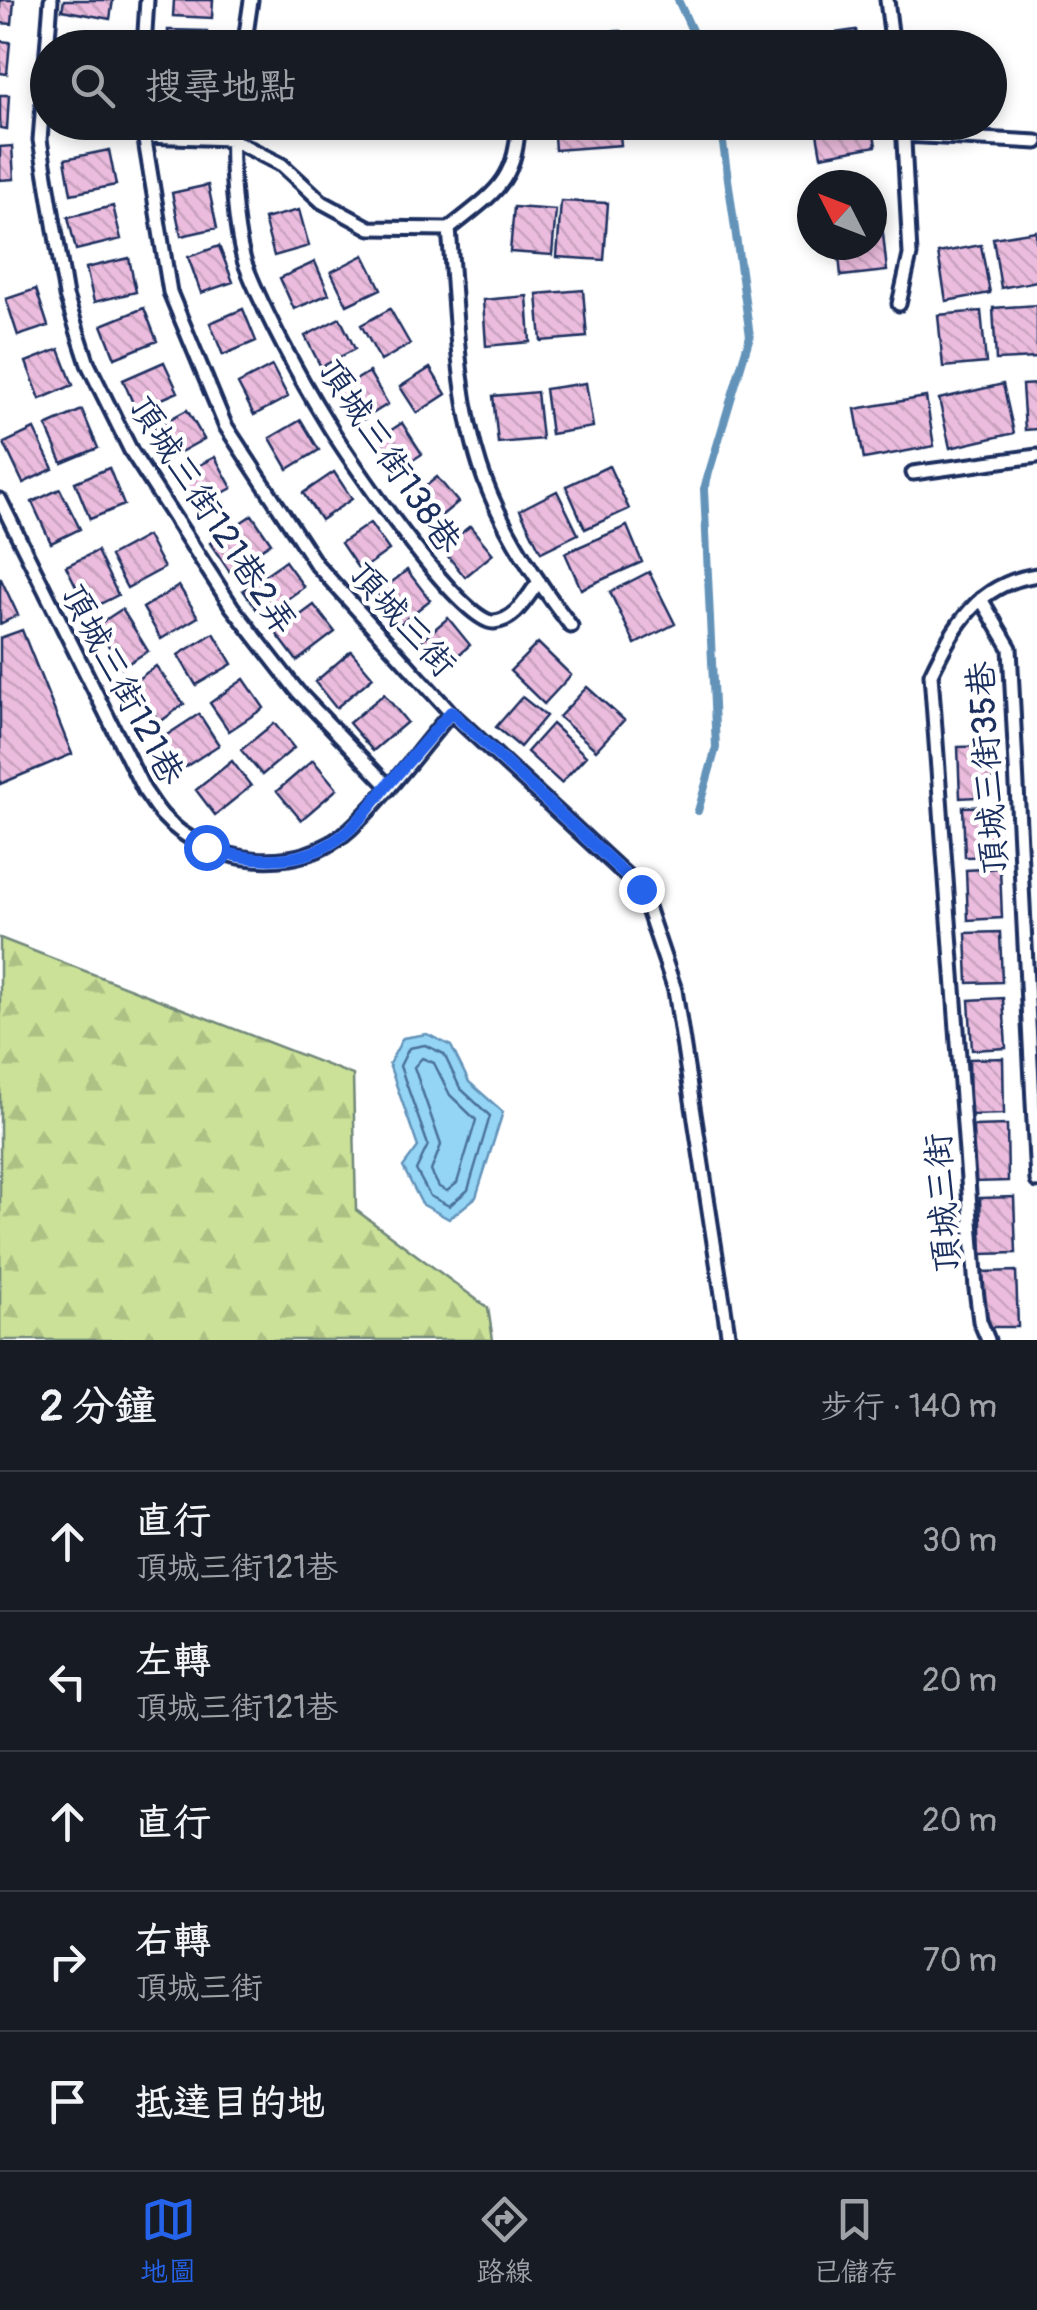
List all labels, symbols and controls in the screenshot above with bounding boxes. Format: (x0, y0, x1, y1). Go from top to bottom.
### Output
search box (30, 30, 1007, 140)
icon: search (65, 58, 120, 113)
text: 搜尋地點 (145, 63, 297, 111)
north arrow (797, 170, 887, 260)
street label: 頂城三街138巷 (308, 351, 471, 562)
street label: 頂城三街121巷2弄 (118, 388, 306, 643)
street label: 頂城三街 (339, 553, 465, 686)
street label: 頂城三街121巷 (51, 576, 194, 793)
street label: 頂城三街35巷 (959, 660, 1017, 876)
route start (184, 825, 230, 871)
route end (619, 867, 665, 913)
street label: 頂城三街 (916, 1132, 970, 1274)
text: 2 分鐘 (40, 1381, 157, 1433)
text: 步行 · 140 m (820, 1387, 997, 1427)
text: 直行 (135, 1497, 211, 1545)
icon: ahead (40, 1514, 95, 1569)
text: 30 m (922, 1521, 997, 1561)
text: 頂城三街121巷 (135, 1548, 338, 1588)
text: 左轉 (135, 1637, 211, 1685)
icon: left (40, 1654, 95, 1709)
text: 20 m (922, 1661, 997, 1701)
text: 頂城三街121巷 (135, 1688, 338, 1728)
icon: ahead (40, 1794, 95, 1849)
text: 直行 (135, 1799, 211, 1847)
text: 20 m (922, 1801, 997, 1841)
text: 右轉 (135, 1917, 211, 1965)
icon: right (40, 1934, 95, 1989)
text: 70 m (923, 1941, 997, 1981)
text: 頂城三街 (135, 1968, 263, 2008)
icon: arrive (40, 2074, 95, 2129)
text: 抵達目的地 (135, 2079, 325, 2127)
tab: 地圖 (140, 2192, 196, 2290)
tab: 路線 (476, 2192, 533, 2290)
tab: 已儲存 (813, 2192, 897, 2290)

